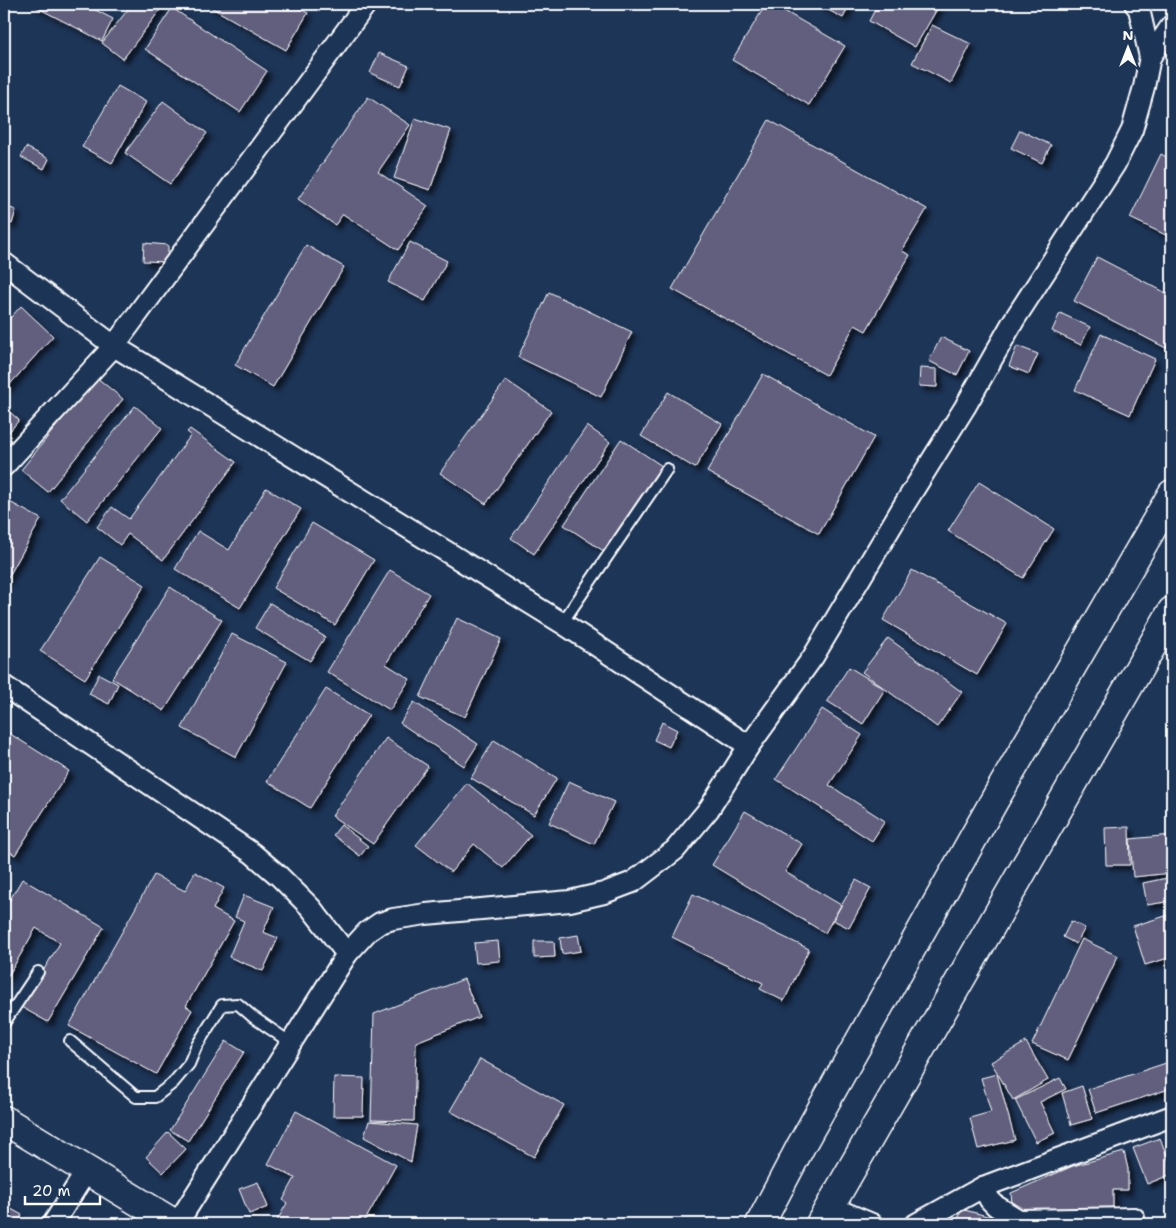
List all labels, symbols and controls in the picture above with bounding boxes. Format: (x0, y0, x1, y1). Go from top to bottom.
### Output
north arrow (1104, 22, 1154, 72)
text: N (1122, 26, 1134, 44)
scale bar (25, 1173, 100, 1205)
text: 20 m (32, 1181, 71, 1201)

